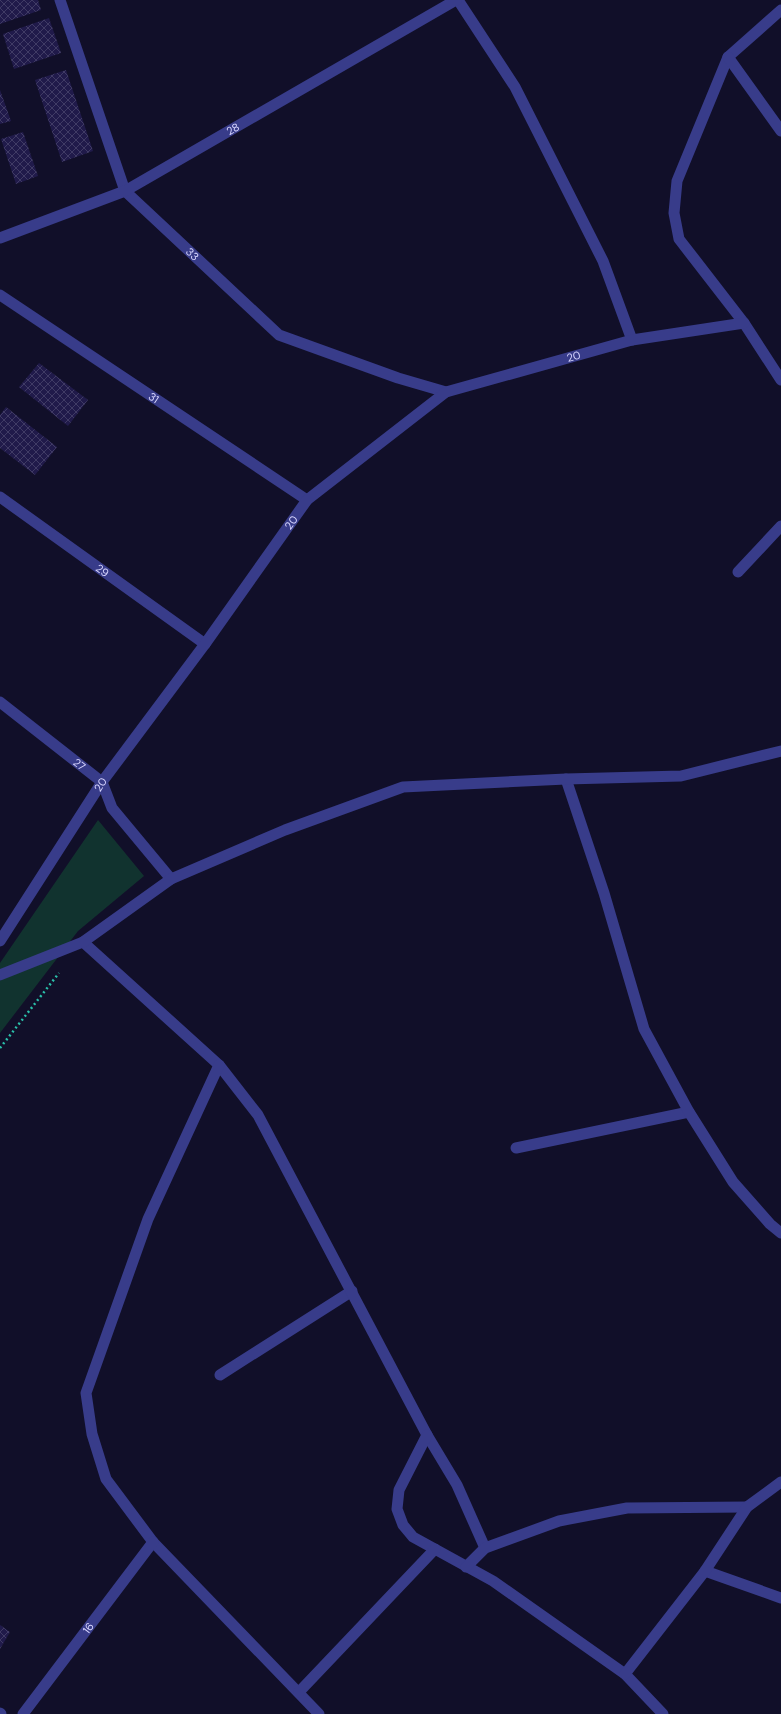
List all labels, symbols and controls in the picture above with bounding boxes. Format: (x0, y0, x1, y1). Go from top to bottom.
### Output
street label: 28 (224, 120, 242, 138)
street label: 33 (183, 244, 202, 264)
street label: 20 (565, 348, 582, 365)
street label: 31 (146, 389, 162, 406)
street label: 20 (281, 513, 301, 532)
street label: 29 (93, 561, 112, 580)
street label: 27 (70, 755, 89, 774)
street label: 20 (91, 775, 110, 794)
street label: 16 (79, 1619, 97, 1636)

